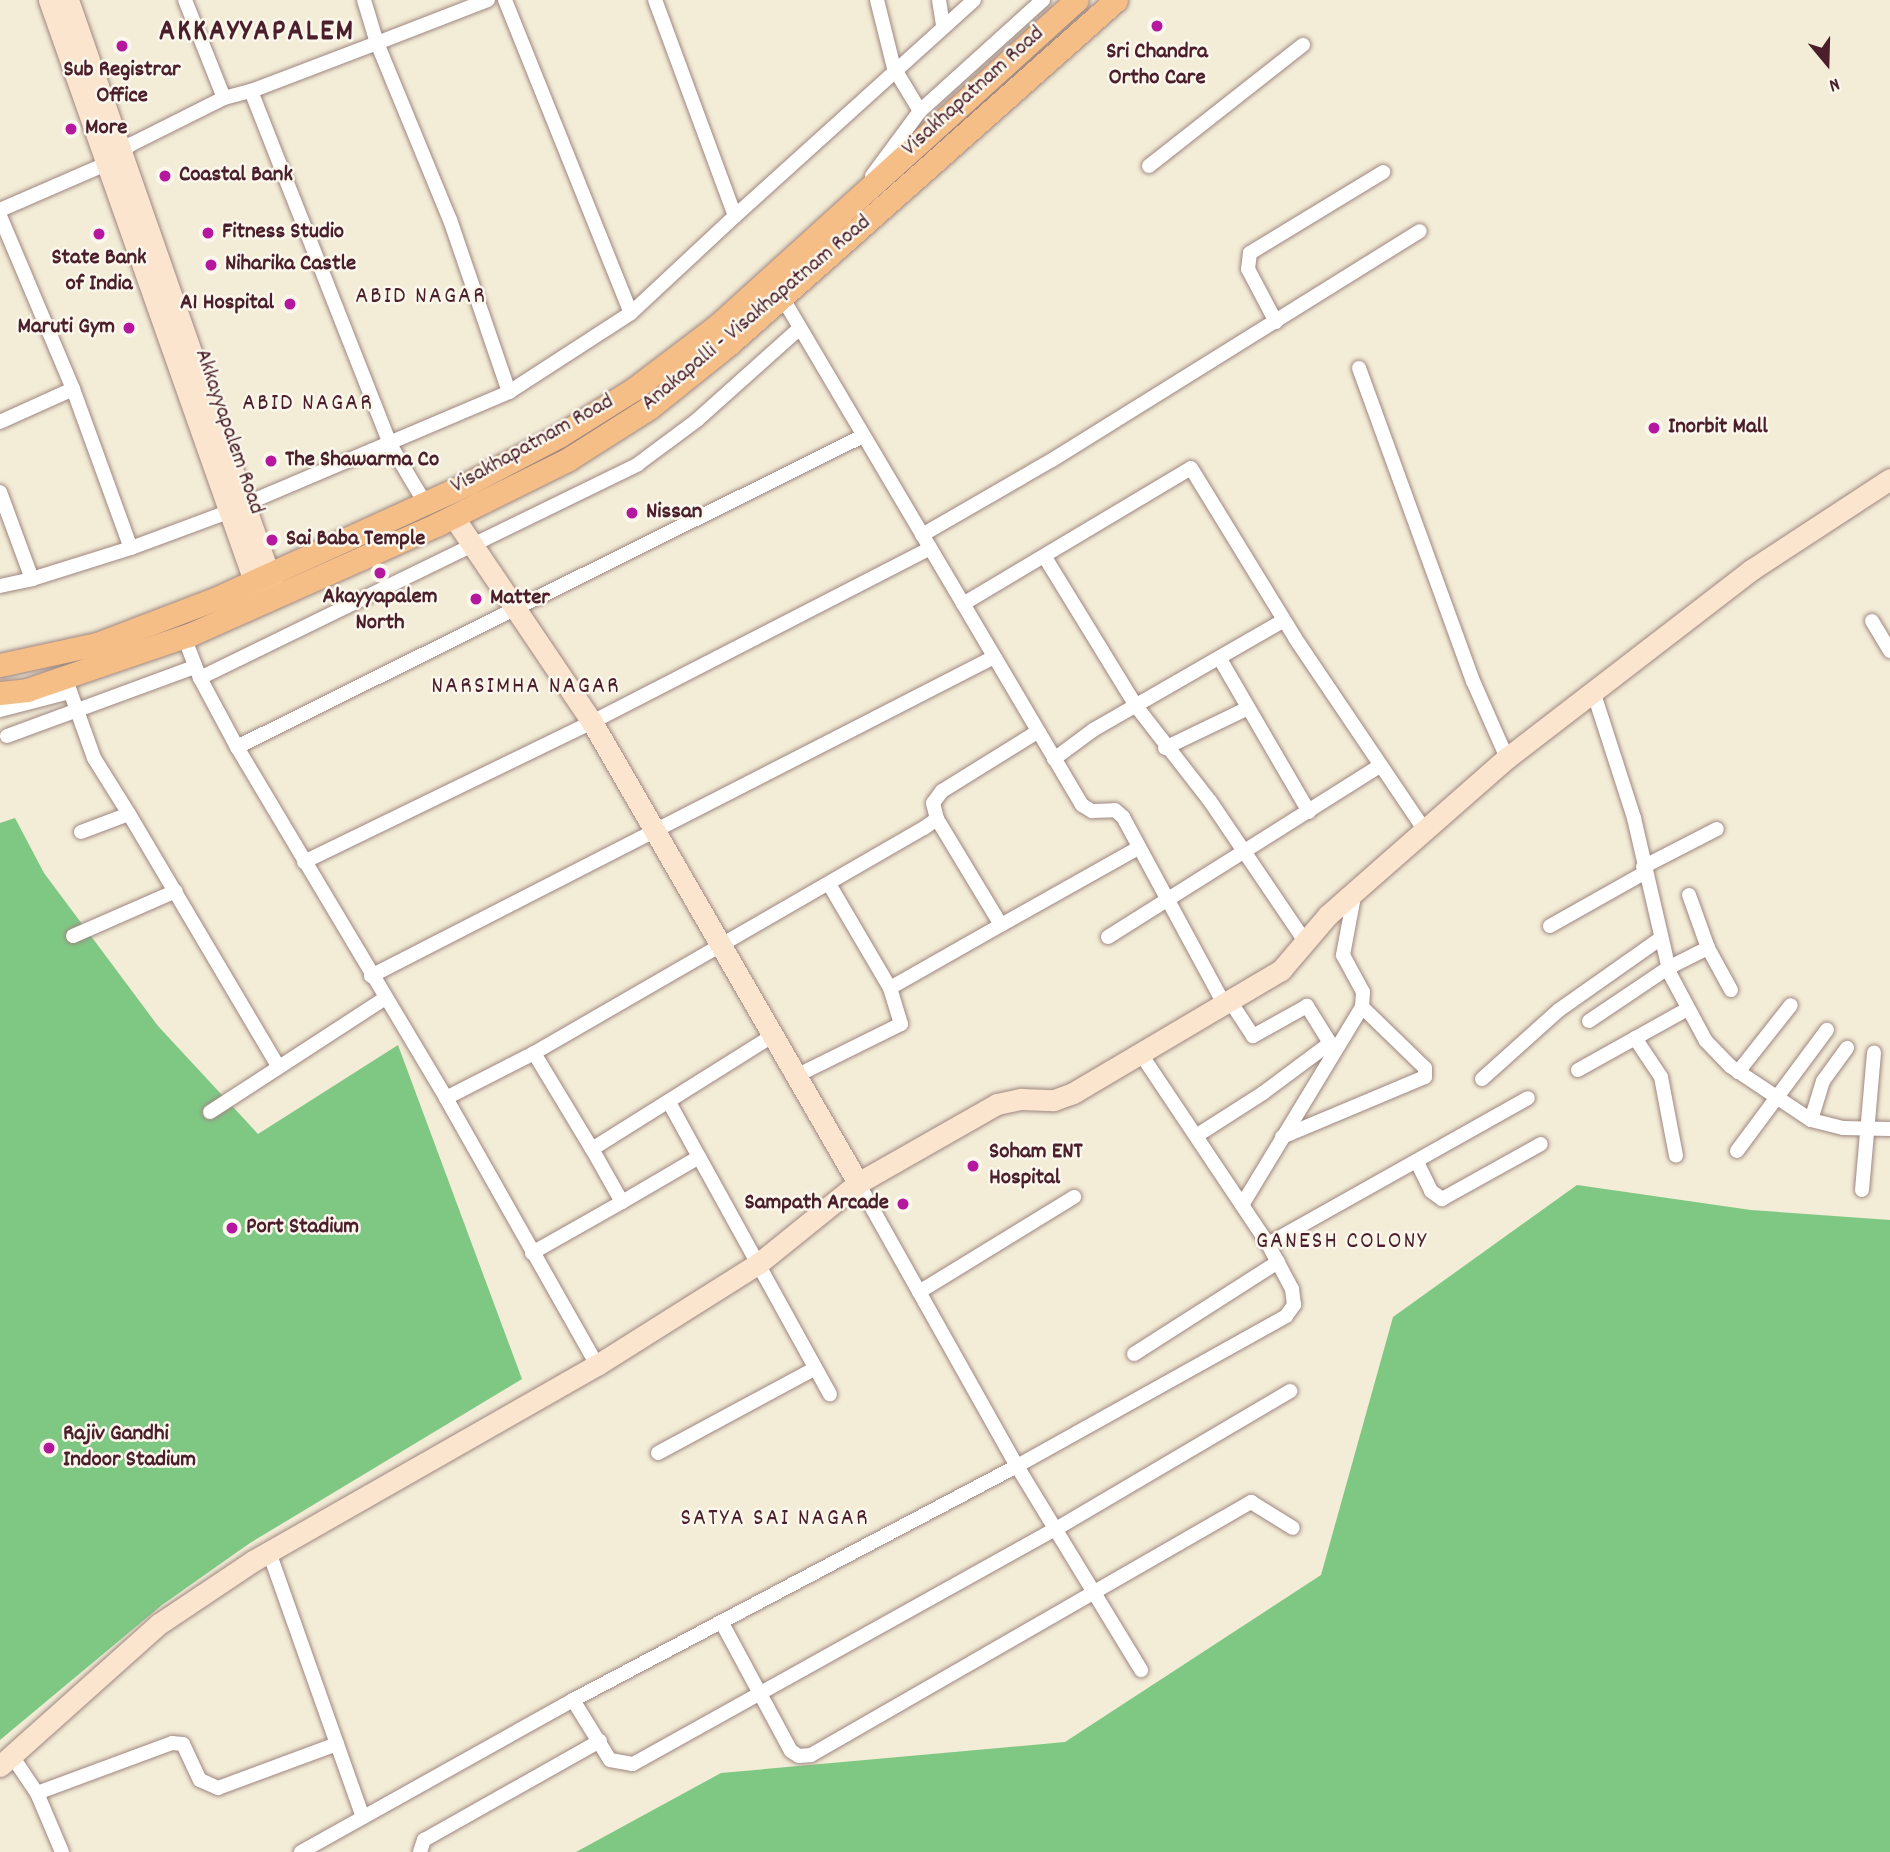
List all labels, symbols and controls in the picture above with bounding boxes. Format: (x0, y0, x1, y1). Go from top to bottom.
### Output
district label: AKKAYYAPALEM (160, 16, 354, 52)
marker: Sri Chandra Ortho Care (1147, 16, 1167, 36)
street label: Visakhapatnam Road (897, 21, 1051, 163)
north arrow (1792, 28, 1862, 98)
marker: Sub Registrar Office (114, 38, 130, 54)
place label: Sri Chandra Ortho Care (1106, 39, 1208, 93)
place label: Sub Registrar Office (64, 57, 180, 111)
text: N (1825, 69, 1843, 98)
place label: More (85, 115, 127, 143)
marker: More (63, 121, 79, 137)
place label: Coastal Bank (179, 162, 293, 190)
marker: Coastal Bank (157, 168, 173, 184)
street label: Anakapalli - Visakhapatnam Road (637, 210, 877, 418)
place label: Fitness Studio (222, 219, 344, 247)
marker: Fitness Studio (200, 225, 216, 241)
marker: State Bank of India (91, 226, 107, 242)
place label: State Bank of India (51, 245, 147, 299)
place label: Niharika Castle (225, 251, 356, 279)
marker: Niharika Castle (203, 257, 219, 273)
district label: ABID NAGAR (356, 284, 486, 312)
place label: A1 Hospital (180, 290, 274, 318)
marker: A1 Hospital (280, 294, 300, 314)
place label: Maruti Gym (18, 314, 115, 342)
marker: Maruti Gym (121, 320, 137, 336)
street label: Akkayyapalem Road (187, 346, 269, 518)
street label: Visakhapatnam Road (447, 389, 619, 501)
district label: ABID NAGAR (243, 391, 373, 419)
place label: Inorbit Mall (1668, 414, 1768, 442)
marker: Inorbit Mall (1646, 420, 1662, 436)
place label: The Shawarma Co (285, 447, 439, 475)
marker: The Shawarma Co (263, 453, 279, 469)
place label: Nissan (646, 499, 702, 527)
marker: Nissan (624, 505, 640, 521)
place label: Sai Baba Temple (286, 526, 425, 554)
marker: Sai Baba Temple (264, 532, 280, 548)
marker: Akayyapalem North (372, 565, 388, 581)
place label: Akayyapalem North (323, 584, 437, 638)
place label: Matter (490, 585, 550, 613)
marker: Matter (468, 591, 484, 607)
district label: NARSIMHA NAGAR (433, 674, 619, 702)
place label: Soham ENT Hospital (989, 1139, 1083, 1193)
marker: Soham ENT Hospital (963, 1156, 983, 1176)
place label: Sampath Arcade (745, 1190, 889, 1218)
marker: Sampath Arcade (895, 1196, 911, 1212)
place label: Port Stadium (246, 1214, 359, 1242)
marker: Port Stadium (224, 1220, 240, 1236)
district label: GANESH COLONY (1258, 1229, 1426, 1257)
place label: Rajiv Gandhi Indoor Stadium (63, 1421, 196, 1475)
marker: Rajiv Gandhi Indoor Stadium (41, 1440, 57, 1456)
district label: SATYA SAI NAGAR (682, 1506, 868, 1534)

